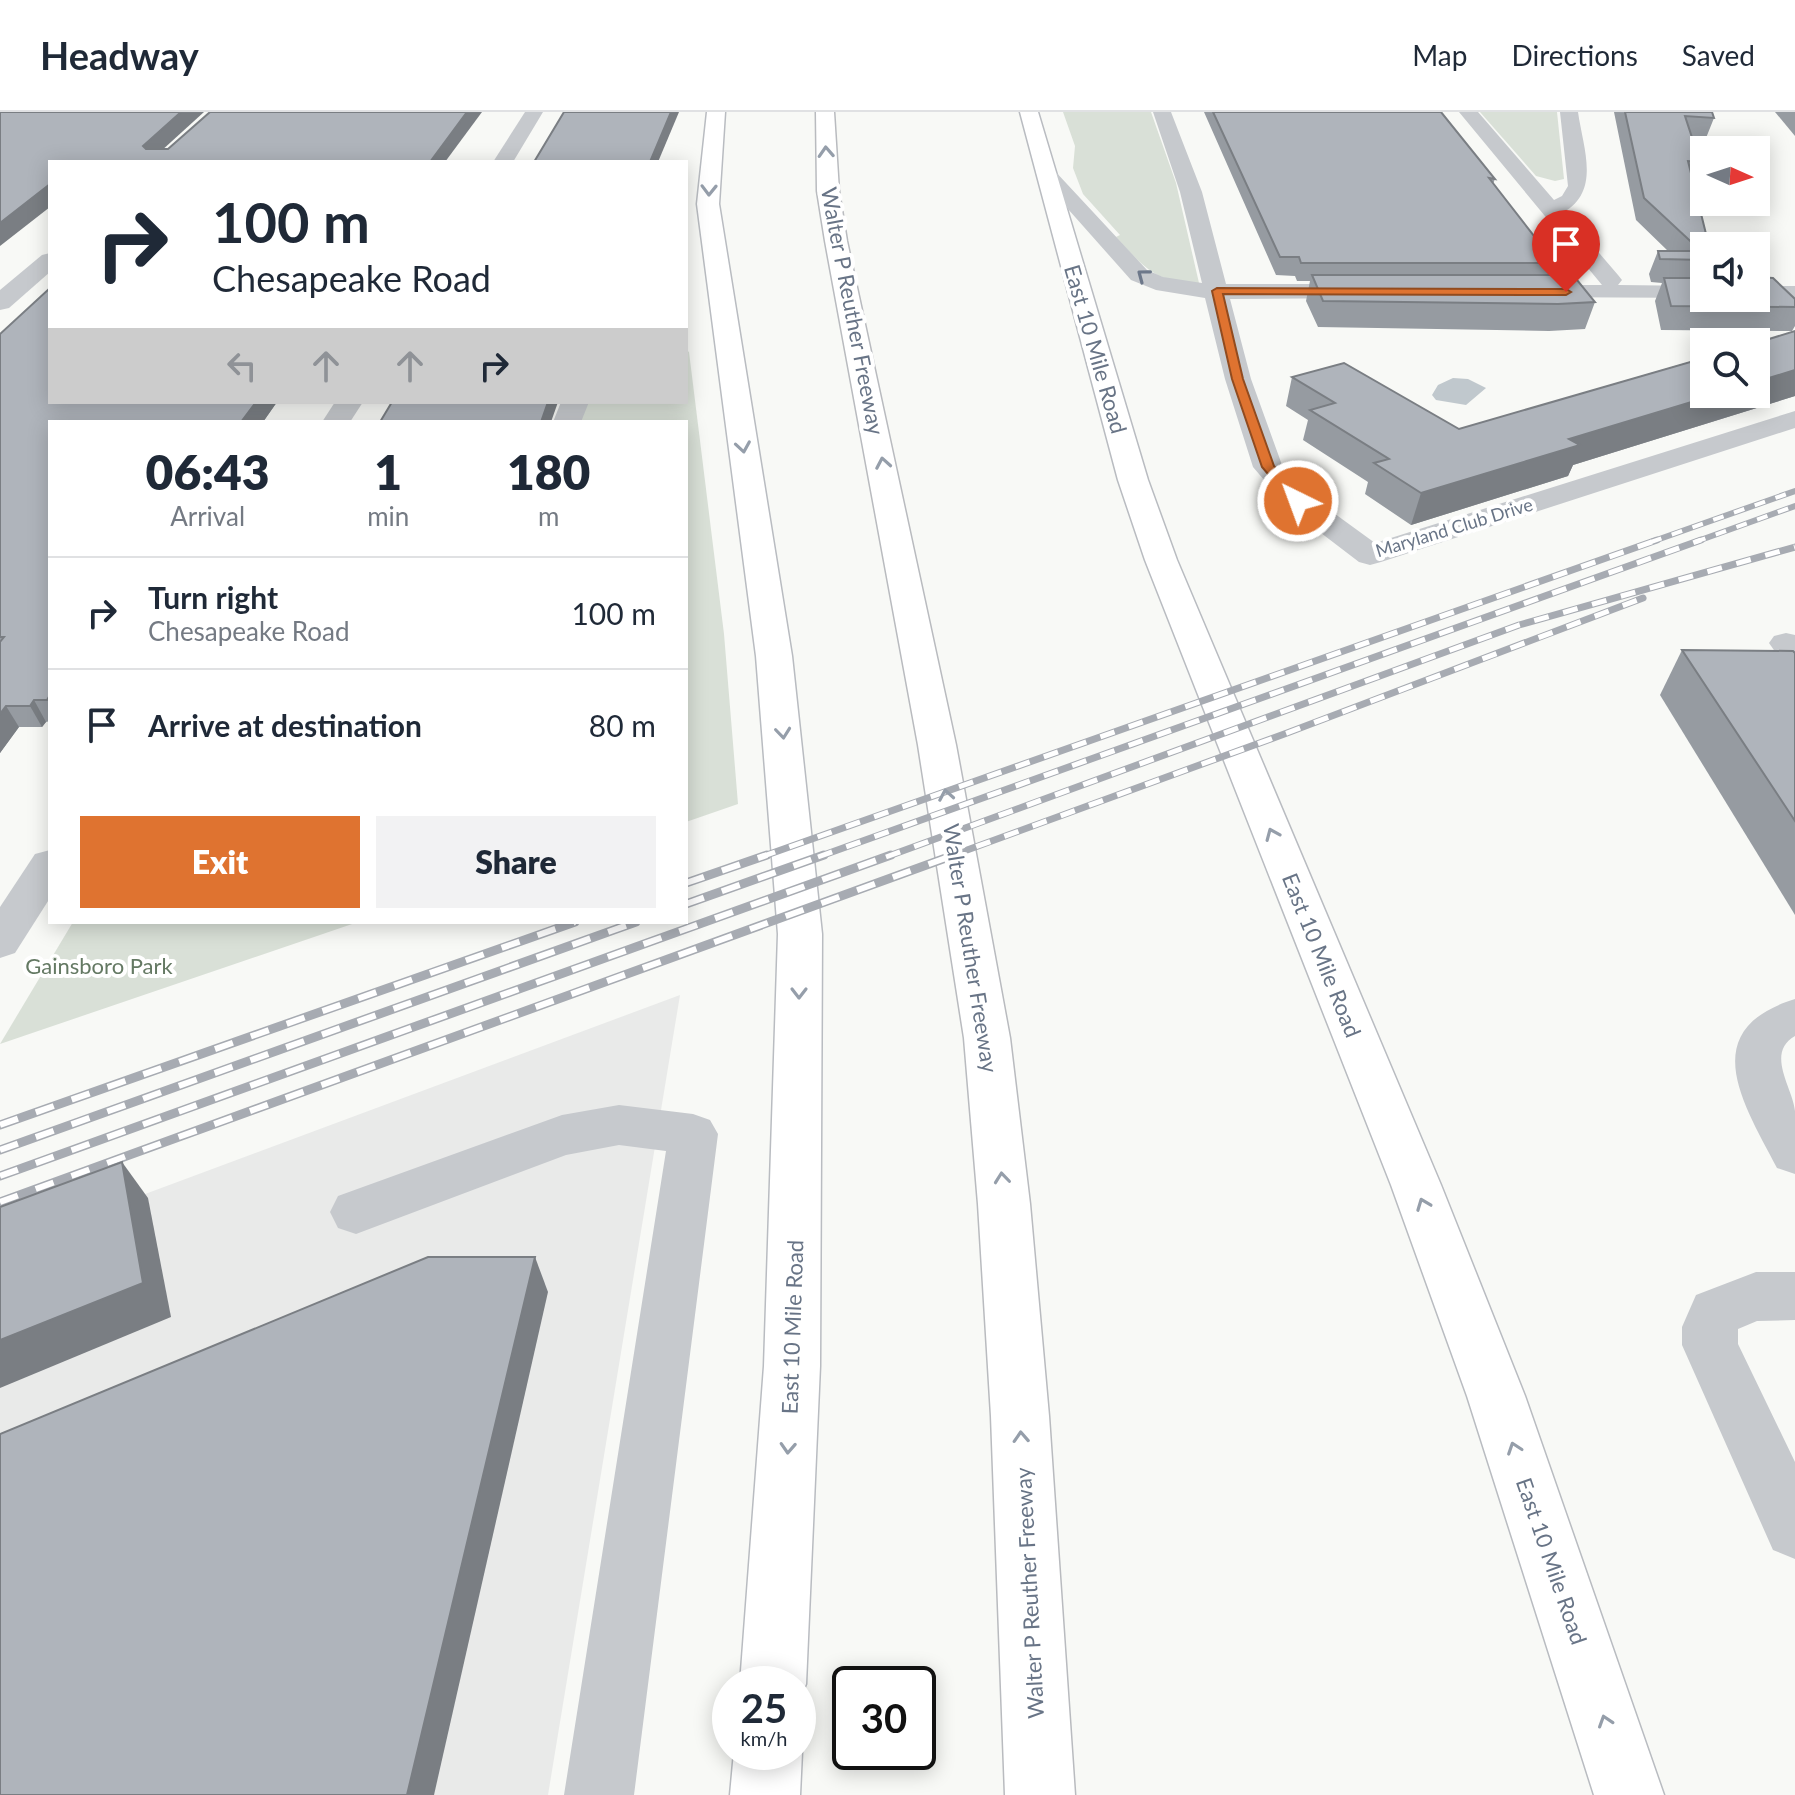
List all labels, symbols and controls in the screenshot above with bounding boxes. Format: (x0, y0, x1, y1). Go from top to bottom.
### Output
text: Headway (40, 32, 199, 78)
text: Map (1412, 38, 1467, 72)
text: Directions (1511, 38, 1638, 72)
text: Saved (1682, 38, 1755, 72)
north arrow (1690, 136, 1770, 216)
map controls (1690, 136, 1770, 408)
one-way arrow (817, 145, 834, 158)
one-way arrow (700, 184, 717, 197)
street label: Walter P Reuther Freeway (816, 185, 890, 438)
text: 100 m (212, 188, 370, 255)
icon: right (80, 192, 184, 296)
pin (1532, 210, 1600, 292)
icon: arrive (1544, 222, 1588, 266)
button: sound (1690, 232, 1770, 312)
text: Chesapeake Road (212, 256, 491, 300)
street label: East 10 Mile Road (1059, 261, 1133, 437)
one-way arrow (1137, 270, 1152, 285)
button: search (1690, 328, 1770, 408)
icon: left (220, 344, 264, 388)
icon: ahead (304, 344, 348, 388)
icon: ahead (388, 344, 432, 388)
icon: right (472, 344, 516, 388)
one-way arrow (734, 440, 751, 454)
text: 06:43 (146, 443, 270, 500)
text: 1 (374, 443, 402, 500)
text: 180 (507, 443, 590, 500)
one-way arrow (875, 456, 892, 470)
position arrow (1256, 459, 1340, 543)
street label: Maryland Club Drive (1373, 493, 1535, 561)
text: Arrival (170, 500, 245, 532)
text: min (367, 500, 409, 532)
text: m (538, 500, 559, 532)
text: Turn right (148, 579, 278, 615)
icon: right (80, 591, 124, 635)
text: 100 m (571, 595, 656, 631)
text: Chesapeake Road (148, 615, 350, 647)
icon: arrive (80, 703, 124, 747)
text: Arrive at destination (148, 707, 422, 743)
text: 80 m (589, 707, 656, 743)
one-way arrow (774, 727, 791, 740)
one-way arrow (938, 788, 955, 802)
button: Exit (80, 816, 360, 908)
button: Share (376, 816, 656, 908)
street label: Walter P Reuther Freeway (938, 822, 1004, 1075)
one-way arrow (1266, 828, 1282, 842)
street label: East 10 Mile Road (1277, 869, 1367, 1041)
park label: Gainsboro Park (25, 952, 174, 979)
one-way arrow (790, 987, 808, 1000)
one-way arrow (993, 1171, 1010, 1184)
one-way arrow (1416, 1198, 1433, 1212)
street label: East 10 Mile Road (775, 1239, 809, 1415)
one-way arrow (1013, 1431, 1030, 1444)
one-way arrow (1507, 1441, 1523, 1455)
one-way arrow (779, 1442, 796, 1455)
street label: Walter P Reuther Freeway (1009, 1466, 1049, 1719)
street label: East 10 Mile Road (1511, 1474, 1593, 1648)
speed limit sign: 30 (832, 1666, 936, 1770)
text: 25 (741, 1684, 787, 1732)
one-way arrow (1599, 1715, 1615, 1729)
text: km/h (741, 1726, 787, 1750)

